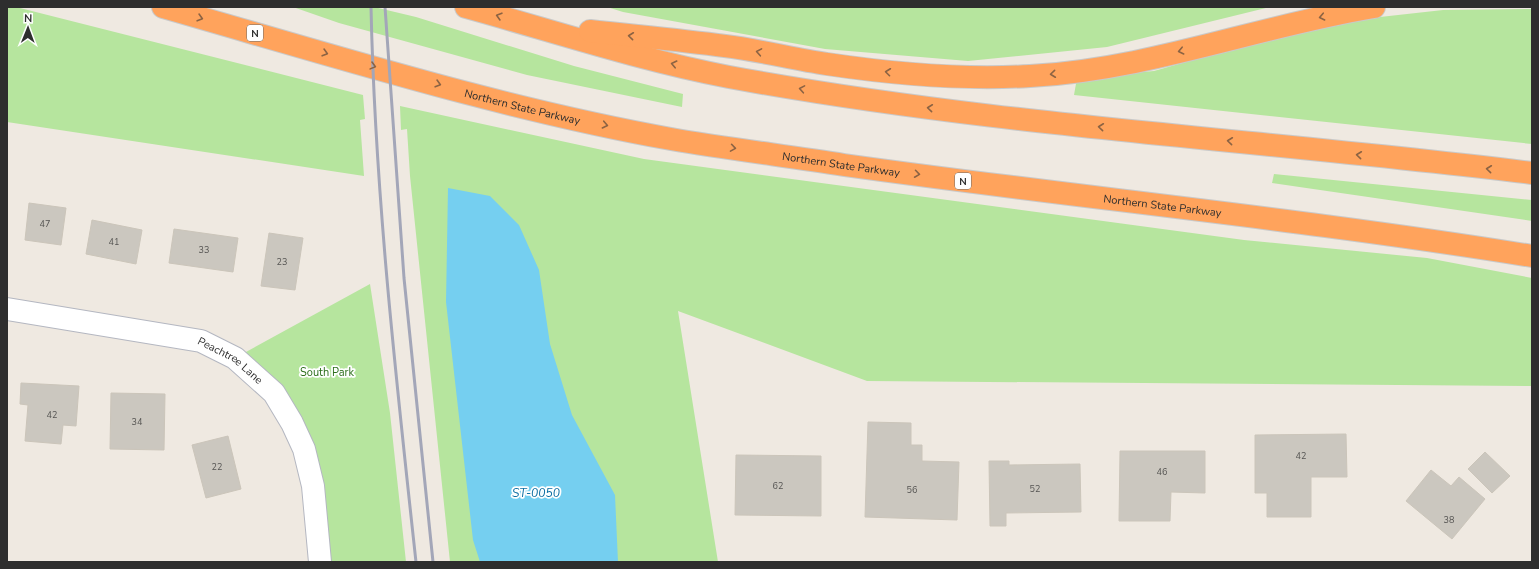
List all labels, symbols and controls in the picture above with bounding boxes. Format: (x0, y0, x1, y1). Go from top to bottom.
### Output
north arrow (8, 8, 48, 48)
text: N (24, 11, 32, 26)
one-way arrow (496, 12, 503, 21)
one-way arrow (1319, 12, 1325, 20)
one-way arrow (196, 13, 203, 22)
road number: N (247, 25, 263, 41)
one-way arrow (627, 31, 634, 40)
one-way arrow (1178, 46, 1185, 55)
one-way arrow (322, 48, 329, 57)
one-way arrow (756, 48, 763, 57)
one-way arrow (671, 60, 677, 68)
one-way arrow (370, 61, 377, 70)
one-way arrow (885, 68, 891, 77)
one-way arrow (1050, 69, 1056, 78)
one-way arrow (434, 79, 441, 88)
one-way arrow (799, 85, 805, 94)
street label: Northern State Parkway (463, 86, 582, 129)
one-way arrow (927, 104, 933, 113)
one-way arrow (601, 120, 608, 129)
one-way arrow (1098, 123, 1104, 132)
one-way arrow (1227, 137, 1233, 146)
one-way arrow (729, 143, 736, 152)
street label: Northern State Parkway (781, 149, 901, 181)
one-way arrow (1356, 151, 1362, 160)
one-way arrow (1486, 164, 1492, 173)
one-way arrow (914, 170, 920, 179)
road number: N (955, 173, 971, 189)
street label: Northern State Parkway (1102, 191, 1223, 221)
house number: 47 (40, 218, 50, 230)
house number: 41 (109, 236, 119, 248)
house number: 33 (199, 244, 209, 256)
house number: 23 (277, 256, 287, 268)
street label: Peachtree Lane (195, 334, 266, 388)
park label: South Park (300, 365, 354, 380)
house number: 42 (47, 409, 57, 421)
house number: 34 (132, 416, 143, 428)
house number: 42 (1296, 450, 1306, 462)
house number: 22 (212, 461, 222, 473)
house number: 46 (1157, 466, 1167, 478)
house number: 62 (773, 480, 783, 492)
house number: 52 (1030, 483, 1040, 495)
house number: 56 (907, 484, 917, 496)
water label: ST-0050 (512, 485, 560, 501)
house number: 38 (1444, 514, 1454, 526)

